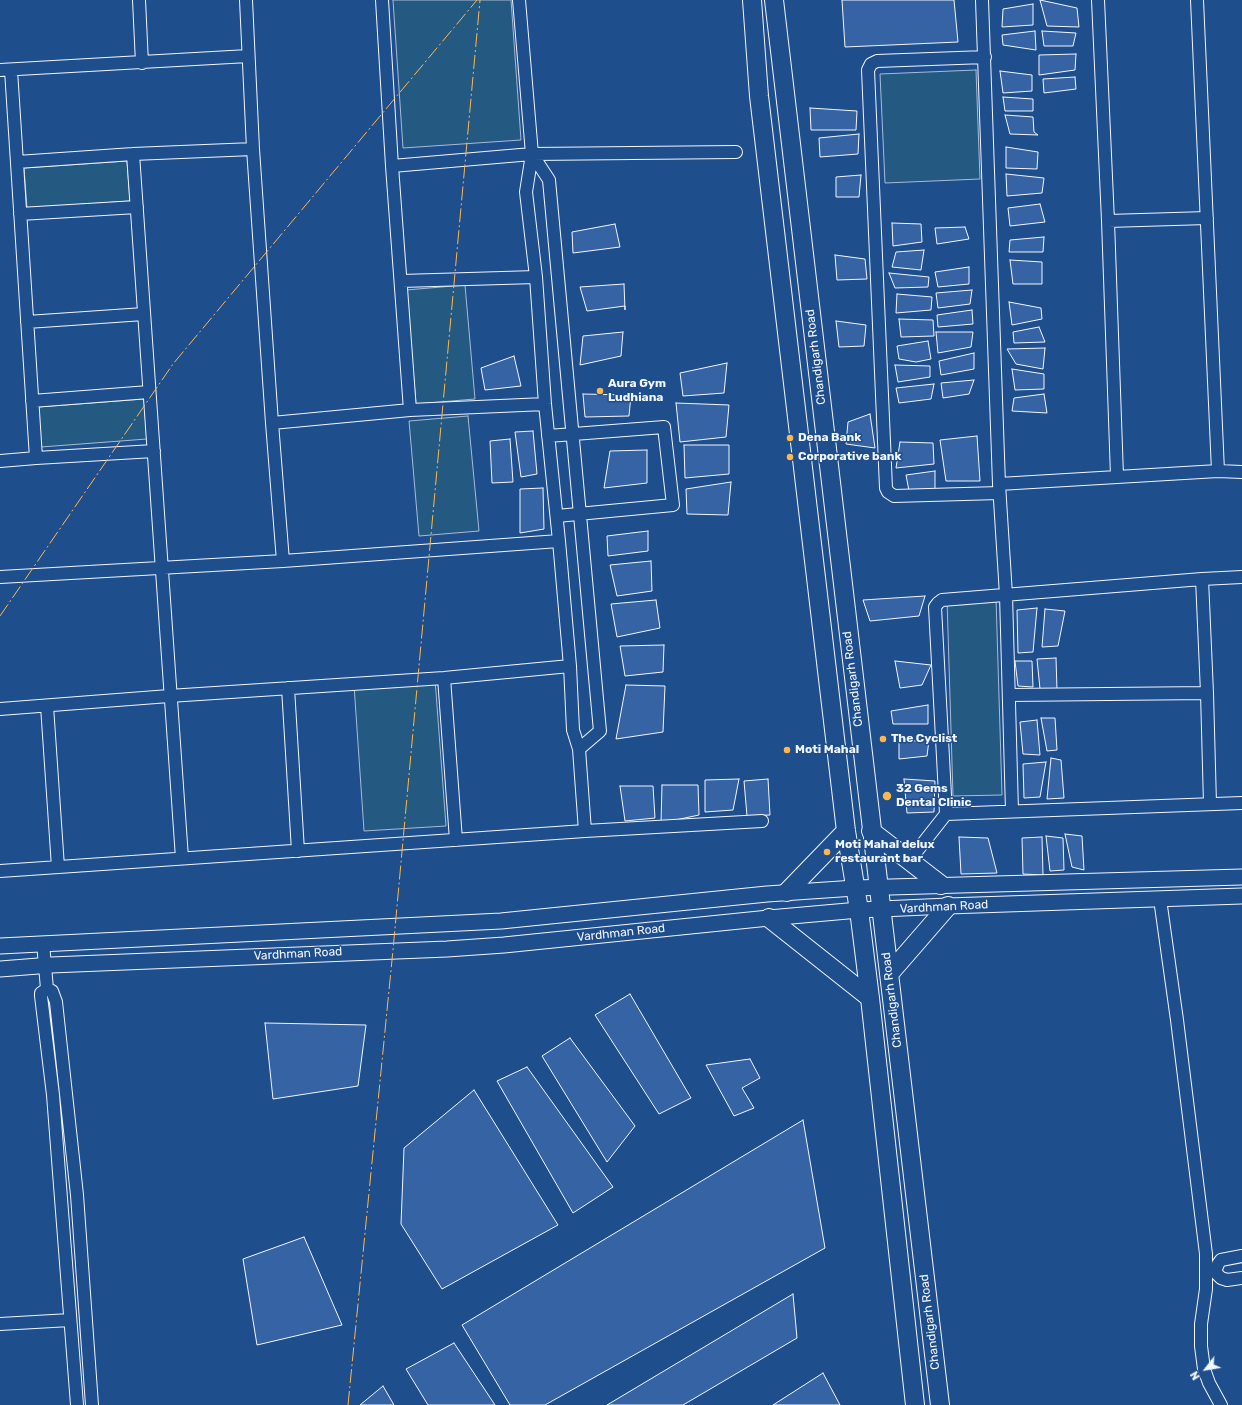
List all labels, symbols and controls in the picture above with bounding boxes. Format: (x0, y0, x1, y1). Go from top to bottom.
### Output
street label: Chandigarh Road (803, 308, 829, 406)
place label: Aura Gym Ludhiana (608, 377, 666, 405)
marker: Aura Gym Ludhiana (595, 386, 605, 396)
place label: Dena Bank (798, 431, 861, 445)
marker: Dena Bank (785, 433, 795, 443)
place label: Corporative bank (798, 450, 901, 464)
marker: Corporative bank (785, 452, 795, 462)
street label: Chandigarh Road (840, 630, 866, 728)
place label: The Cyclist (891, 732, 957, 746)
marker: The Cyclist (878, 734, 888, 744)
place label: Moti Mahal (795, 743, 859, 757)
marker: Moti Mahal (782, 745, 792, 755)
place label: 32 Gems Dental Clinic (896, 782, 972, 810)
marker: 32 Gems Dental Clinic (881, 790, 893, 802)
place label: Moti Mahal delux restaurant bar (835, 838, 935, 866)
marker: Moti Mahal delux restaurant bar (822, 847, 832, 857)
street label: Vardhman Road (899, 897, 989, 917)
street label: Vardhman Road (576, 921, 666, 945)
street label: Vardhman Road (253, 944, 343, 964)
street label: Chandigarh Road (879, 951, 905, 1049)
street label: Chandigarh Road (917, 1273, 943, 1371)
north arrow (1186, 1349, 1226, 1389)
text: N (1188, 1369, 1203, 1382)

